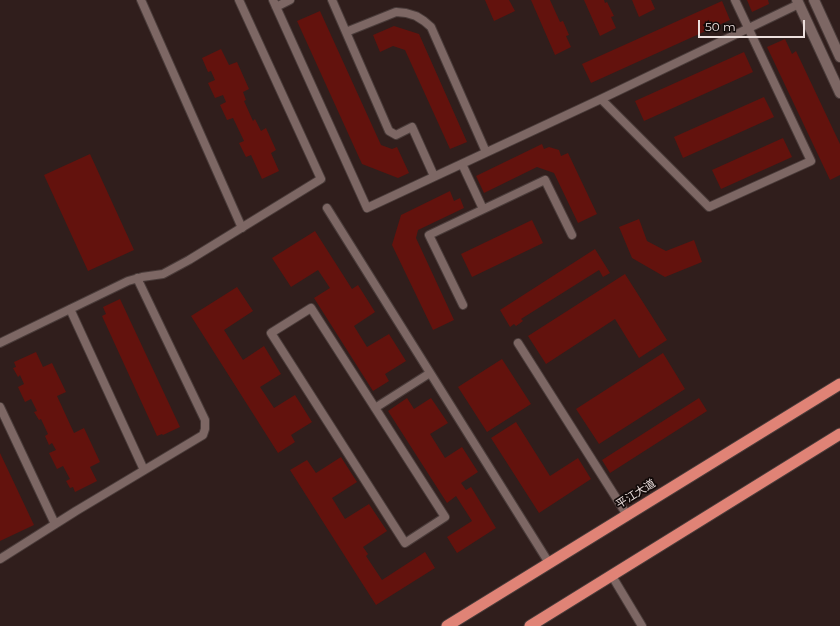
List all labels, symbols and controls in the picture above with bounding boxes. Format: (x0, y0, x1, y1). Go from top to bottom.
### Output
scale bar (700, 12, 807, 38)
text: 50 m (705, 19, 736, 34)
street label: 平江大道 (614, 477, 658, 511)

